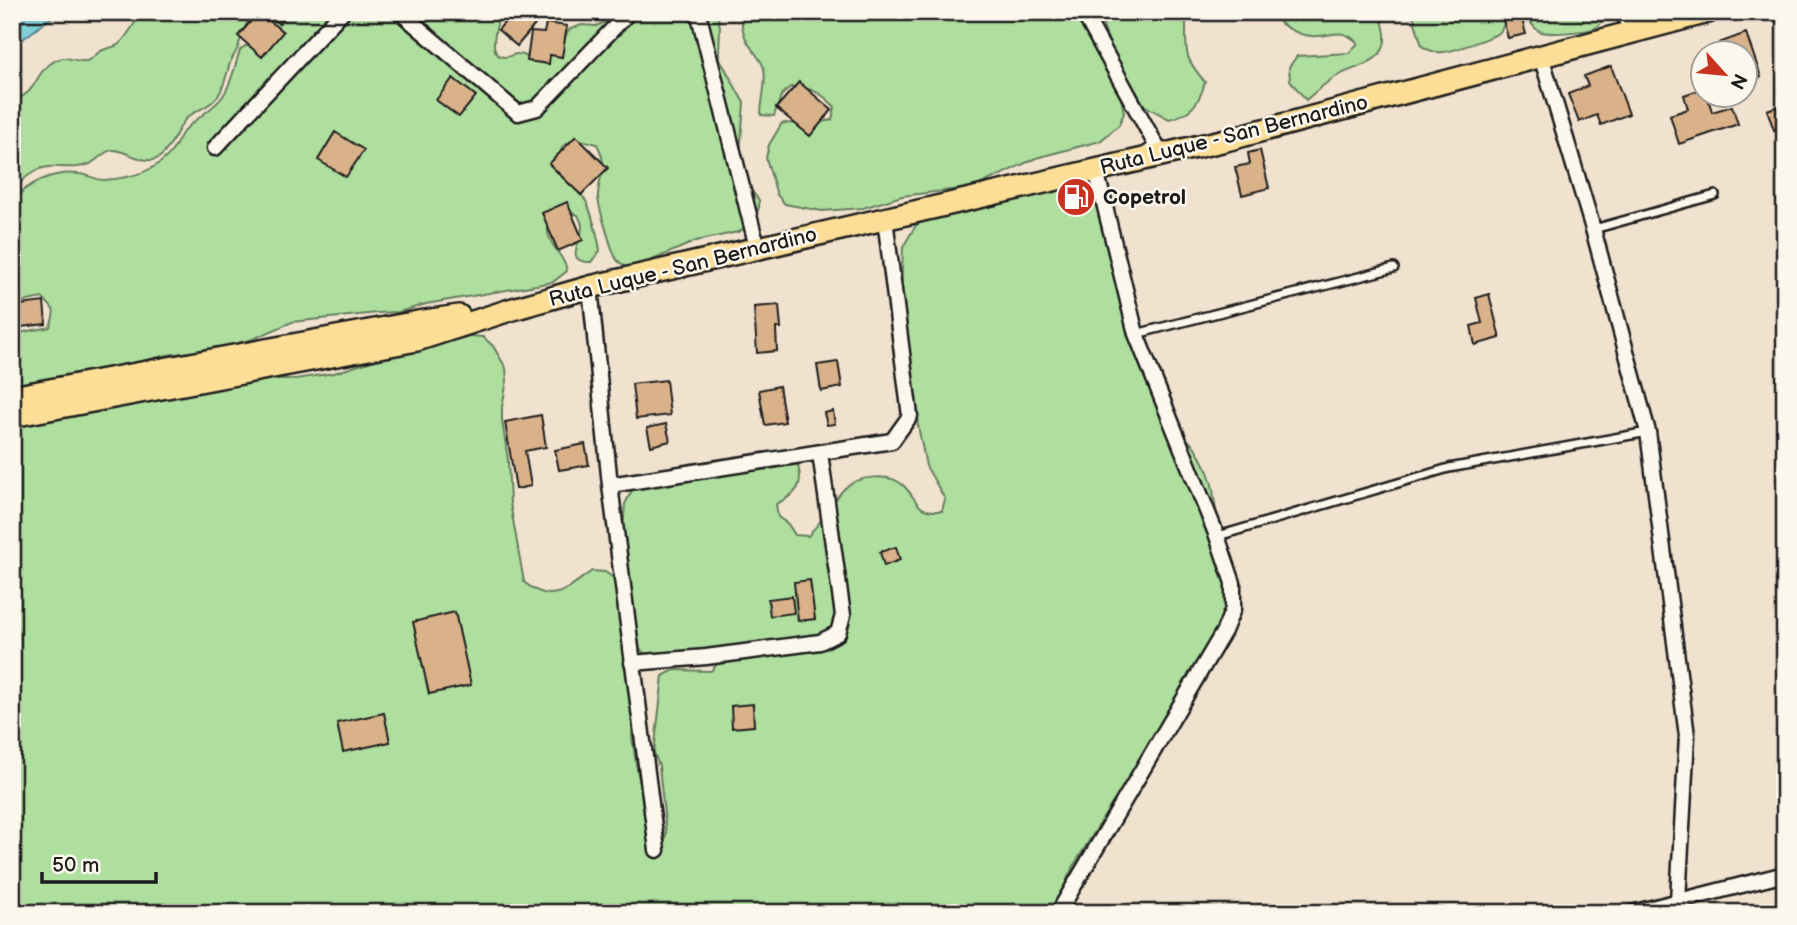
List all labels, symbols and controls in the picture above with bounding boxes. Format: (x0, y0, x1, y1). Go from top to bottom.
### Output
north arrow (1688, 38, 1758, 108)
text: N (1724, 69, 1751, 93)
street label: Ruta Luque - San Bernardino (1097, 90, 1371, 180)
fuel station icon: Copetrol (1055, 176, 1097, 218)
place label: Copetrol (1103, 185, 1186, 210)
street label: Ruta Luque - San Bernardino (546, 222, 820, 312)
scale bar (42, 841, 156, 885)
text: 50 m (52, 853, 99, 878)

